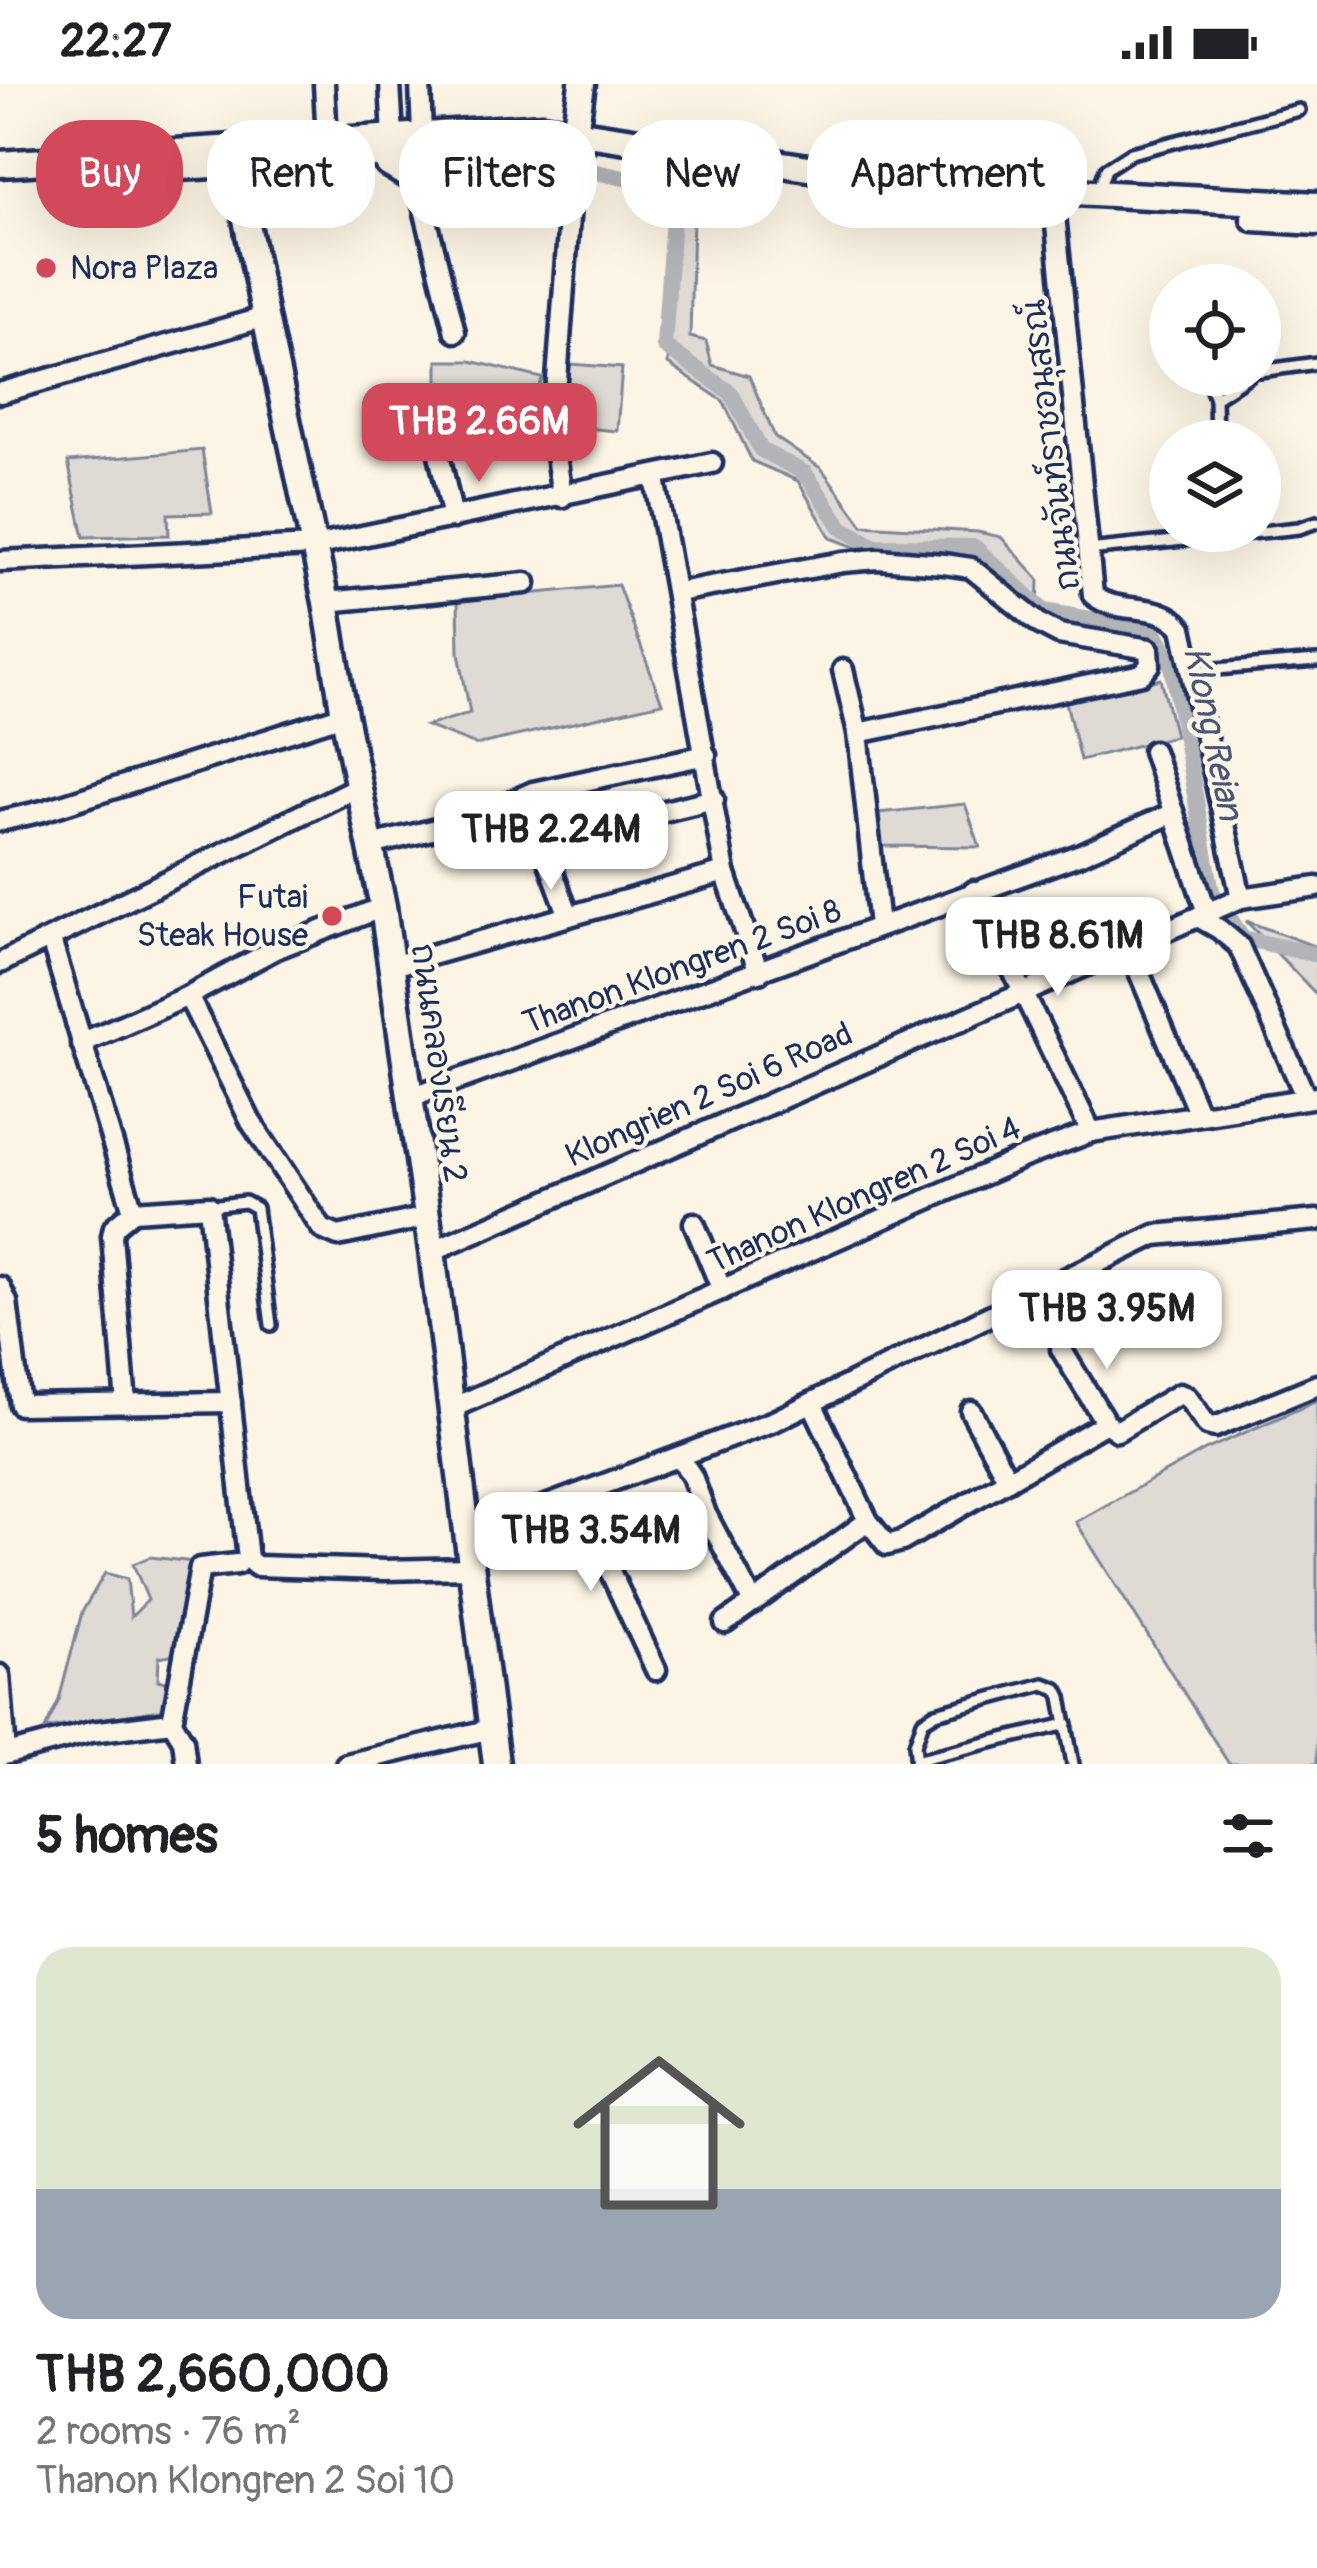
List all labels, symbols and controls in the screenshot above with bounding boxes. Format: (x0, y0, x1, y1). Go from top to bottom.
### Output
text: 22:27 (60, 14, 171, 70)
chip: Buy (36, 120, 183, 228)
chip: Rent (207, 120, 375, 228)
chip: Filters (399, 120, 597, 228)
chip: New (621, 120, 783, 228)
chip: Apartment (807, 120, 1087, 228)
place label: Nora Plaza (70, 248, 218, 289)
marker: Nora Plaza (33, 255, 59, 281)
map controls (1149, 264, 1281, 552)
button: locate (1149, 264, 1281, 396)
street label: ถนนจันท์ราชอนุสรณ์ (1011, 297, 1092, 593)
pin: THB 2.66M (342, 383, 616, 485)
text: THB 2.66M (389, 397, 569, 446)
button: layers (1149, 420, 1281, 552)
water label: Klong Reian (1173, 642, 1254, 826)
pin: THB 2.24M (414, 791, 688, 893)
text: THB 2.24M (461, 805, 641, 854)
place label: Futai Steak House (137, 877, 308, 956)
street label: Thanon Klongren 2 Soi 8 (517, 890, 847, 1044)
pin: THB 8.61M (921, 897, 1195, 999)
marker: Futai Steak House (319, 903, 345, 929)
text: THB 8.61M (972, 911, 1144, 960)
street label: ถนนคลองเรียน 2 (402, 941, 477, 1185)
street label: Klongrien 2 Soi 6 Road (559, 1013, 859, 1177)
street label: Thanon Klongren 2 Soi 4 (701, 1107, 1027, 1283)
pin: THB 3.95M (970, 1270, 1244, 1372)
text: THB 3.95M (1019, 1284, 1195, 1333)
pin: THB 3.54M (454, 1492, 728, 1594)
text: THB 3.54M (501, 1506, 681, 1555)
icon: filters (1215, 1803, 1281, 1869)
text: 5 homes (36, 1804, 218, 1868)
icon: home (551, 2025, 767, 2241)
text: THB 2,660,000 (36, 2343, 390, 2407)
text: 2 rooms · 76 m² (36, 2407, 301, 2456)
text: Thanon Klongren 2 Soi 10 (36, 2456, 455, 2505)

